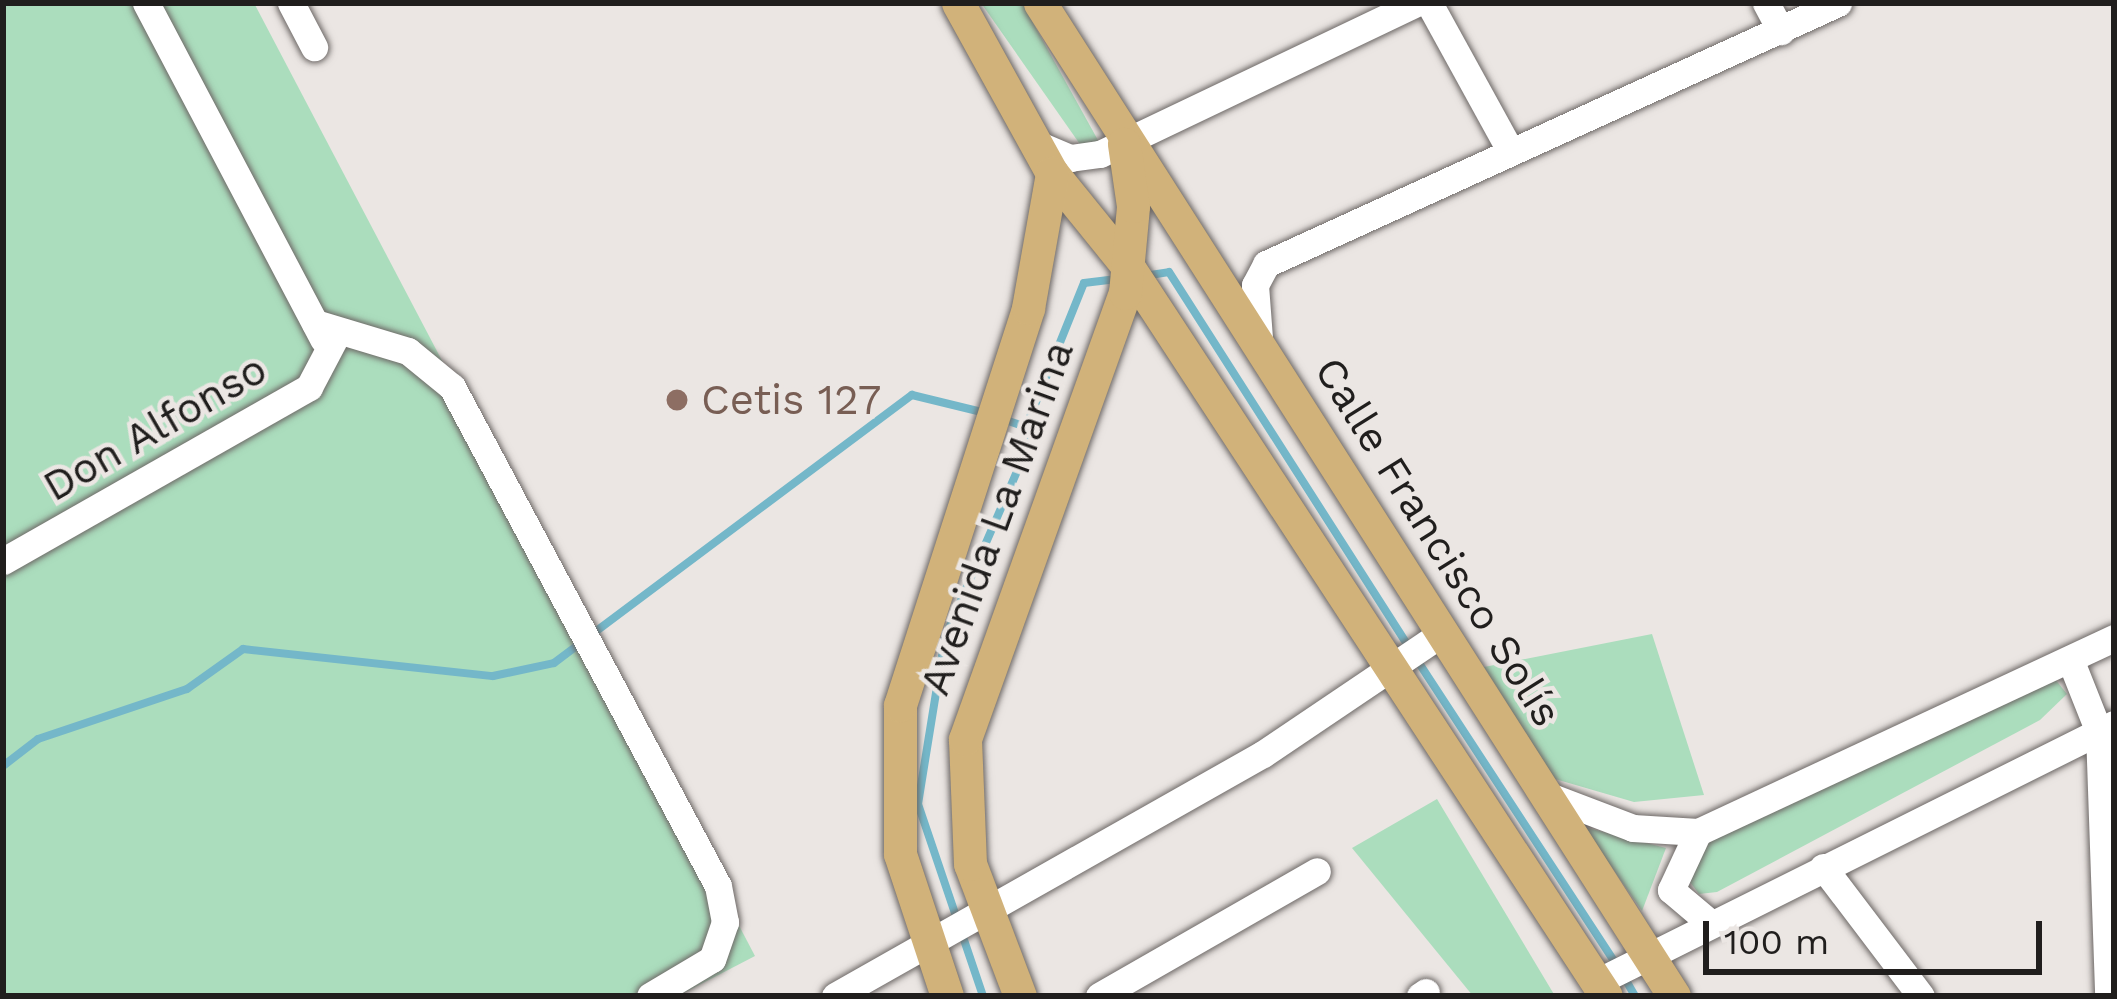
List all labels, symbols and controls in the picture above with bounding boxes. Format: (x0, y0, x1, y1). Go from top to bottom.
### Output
street label: Avenida La Marina (909, 333, 1085, 703)
street label: Don Alfonso (34, 343, 276, 513)
street label: Calle Francisco Solís (1304, 348, 1572, 736)
place label: Cetis 127 (701, 375, 882, 425)
marker: Cetis 127 (664, 387, 690, 413)
scale bar (1709, 897, 2048, 971)
text: 100 m (1724, 921, 1829, 963)

